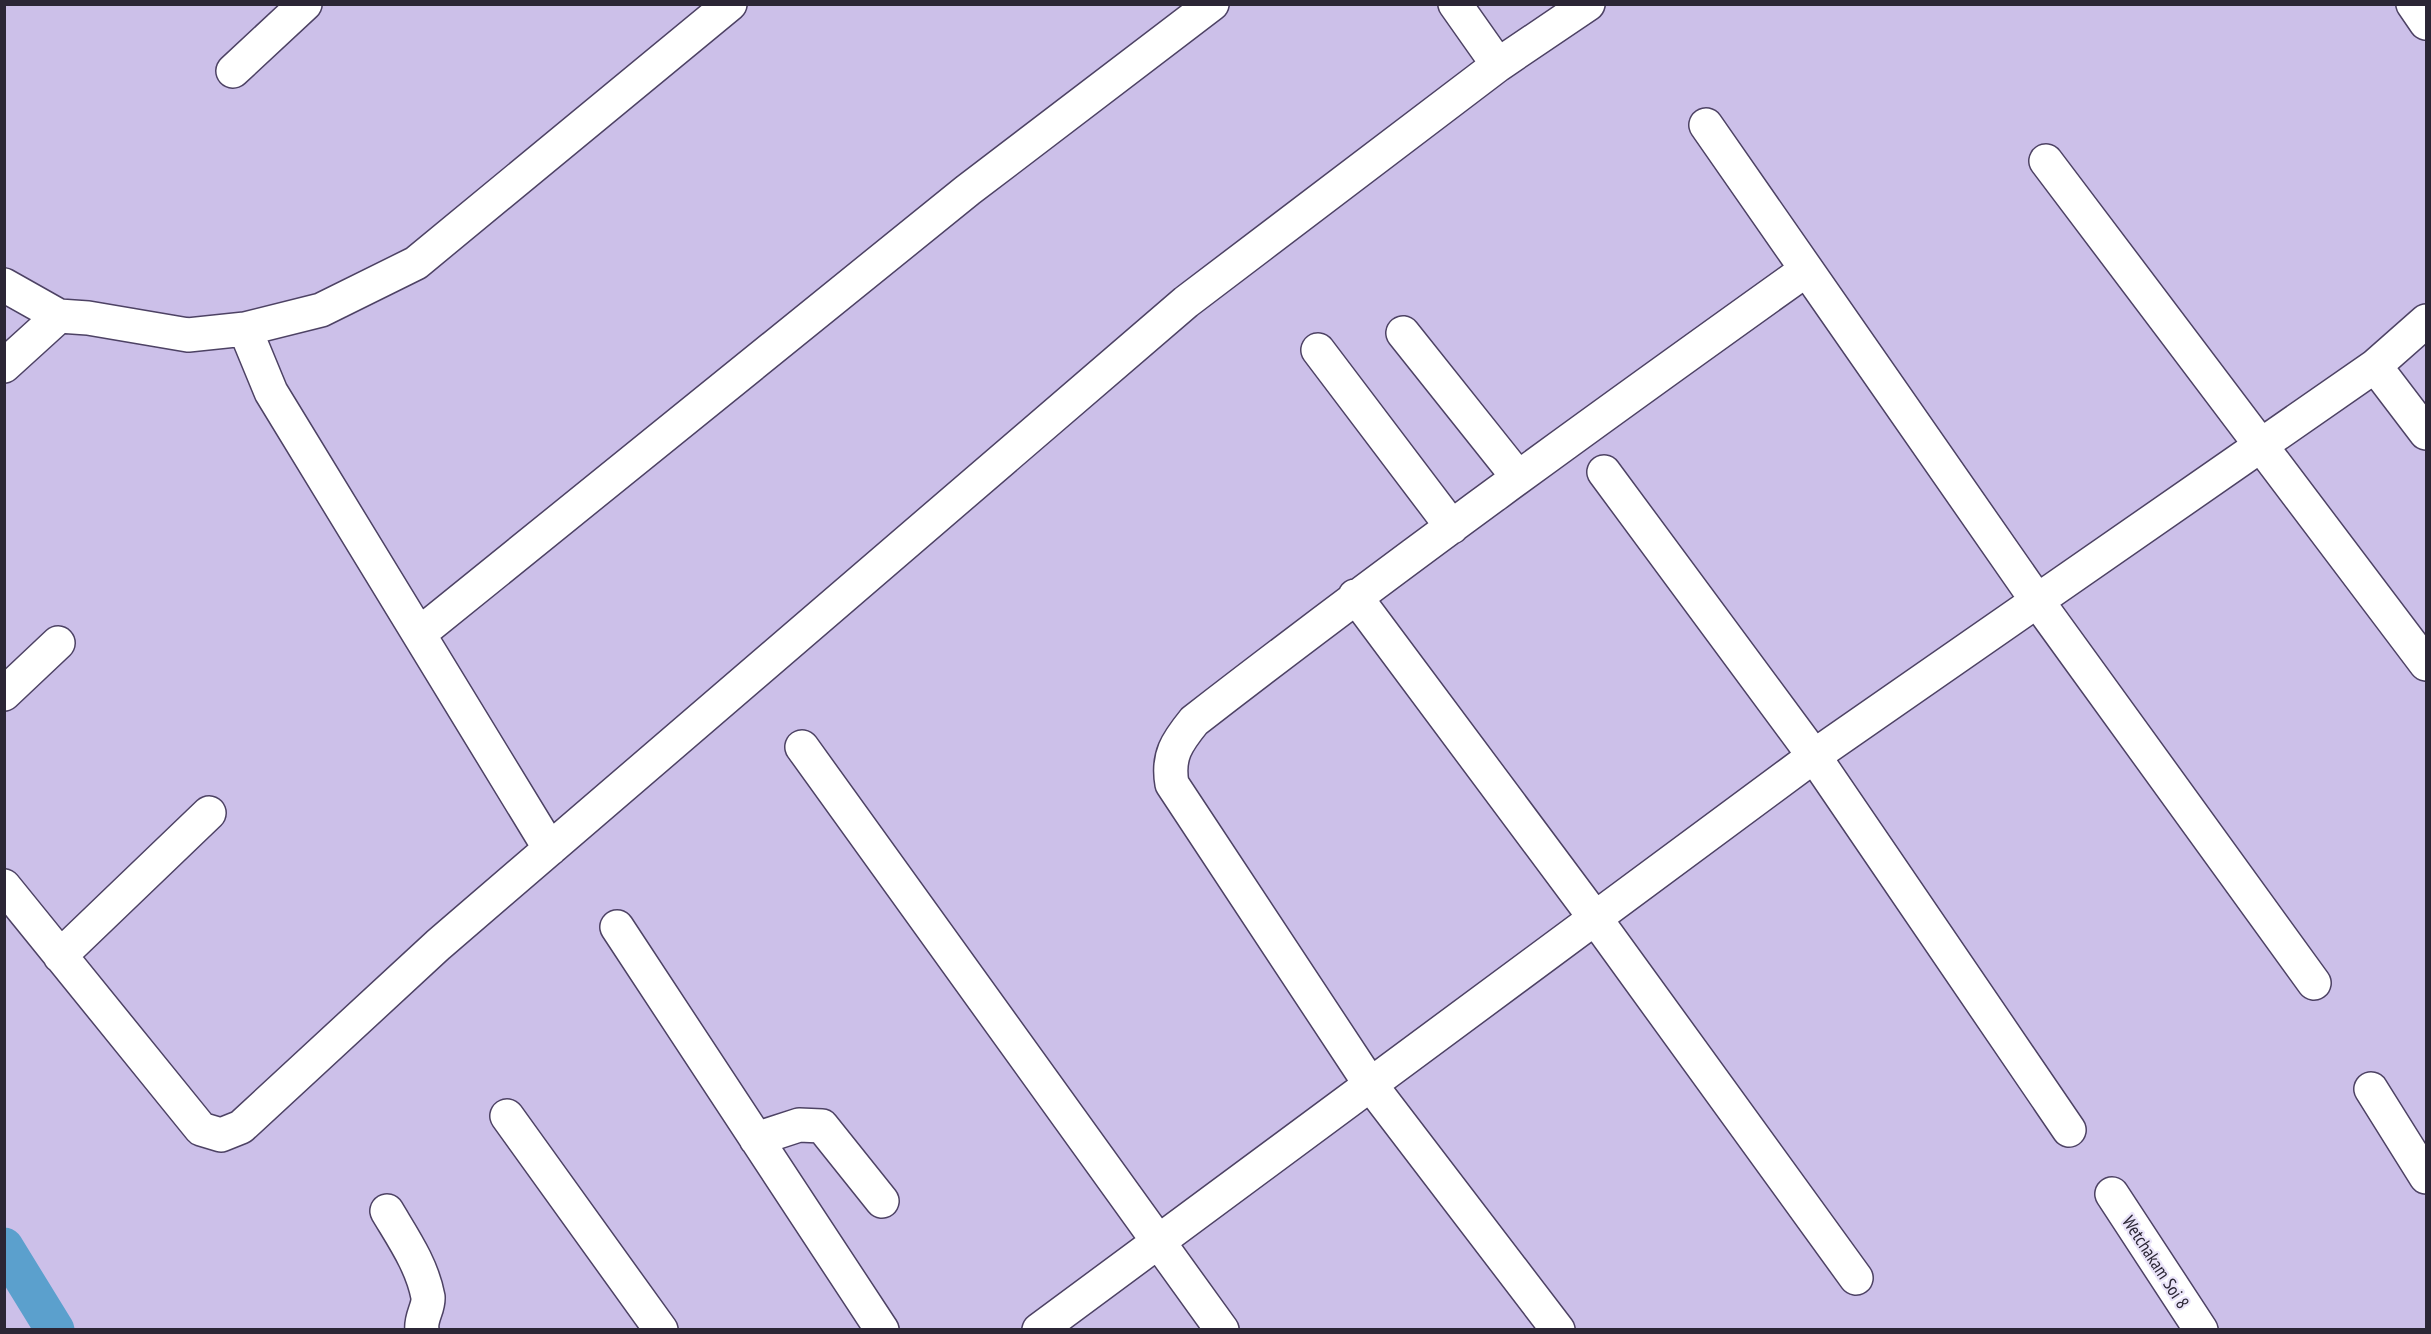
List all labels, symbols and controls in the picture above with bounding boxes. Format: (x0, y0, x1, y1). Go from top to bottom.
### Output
street label: Wetchakam Soi 8 (2117, 1211, 2195, 1313)

